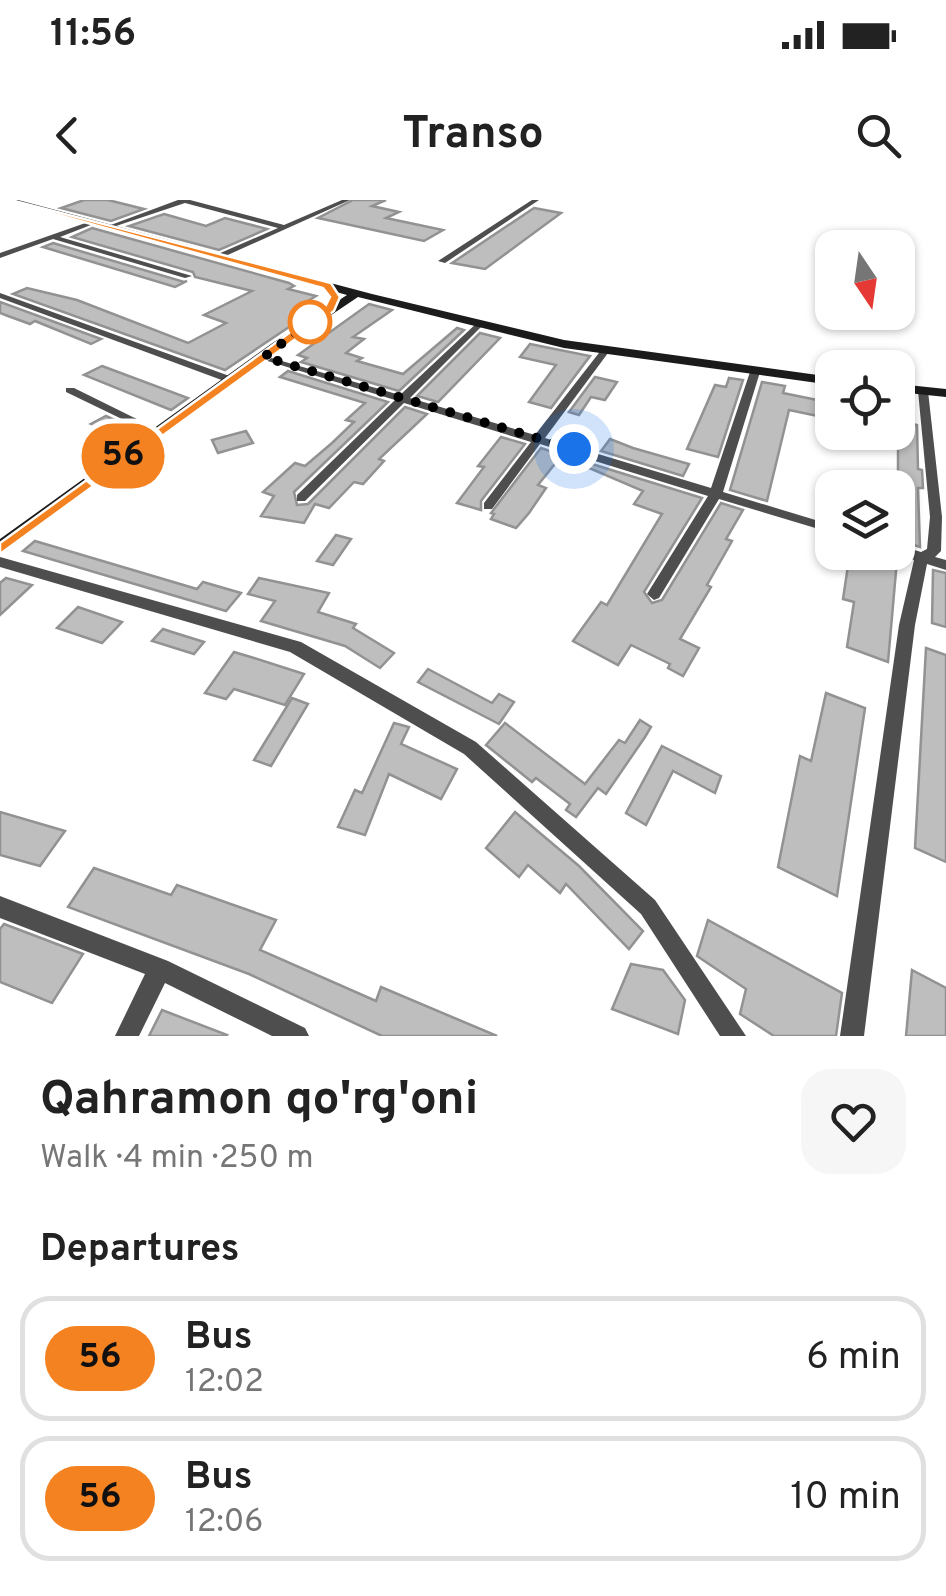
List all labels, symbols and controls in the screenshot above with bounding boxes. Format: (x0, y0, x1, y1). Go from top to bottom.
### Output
text: 11:56 (50, 11, 136, 60)
text: Transo (402, 107, 544, 164)
icon: back (40, 108, 95, 163)
icon: search (851, 108, 906, 163)
north arrow (815, 230, 915, 330)
map controls (815, 230, 915, 570)
unlabelled marker (289, 301, 331, 343)
button: locate (815, 350, 915, 450)
line badge: 56 (78, 424, 168, 488)
your location (549, 424, 599, 474)
text: 56 (102, 434, 144, 478)
button: layers (815, 470, 915, 570)
button: heart (801, 1069, 906, 1174)
text: Qahramon qo'rg'oni (40, 1071, 478, 1131)
text: Walk · 4 min · 250 m (40, 1139, 314, 1179)
text: Departures (40, 1226, 240, 1275)
text: Bus (185, 1314, 252, 1363)
text: 6 min (806, 1334, 901, 1383)
text: 56 (79, 1336, 121, 1380)
text: 12:02 (185, 1363, 264, 1403)
text: Bus (185, 1454, 252, 1503)
text: 10 min (790, 1474, 901, 1523)
text: 56 (79, 1476, 121, 1520)
text: 12:06 (185, 1503, 263, 1543)

